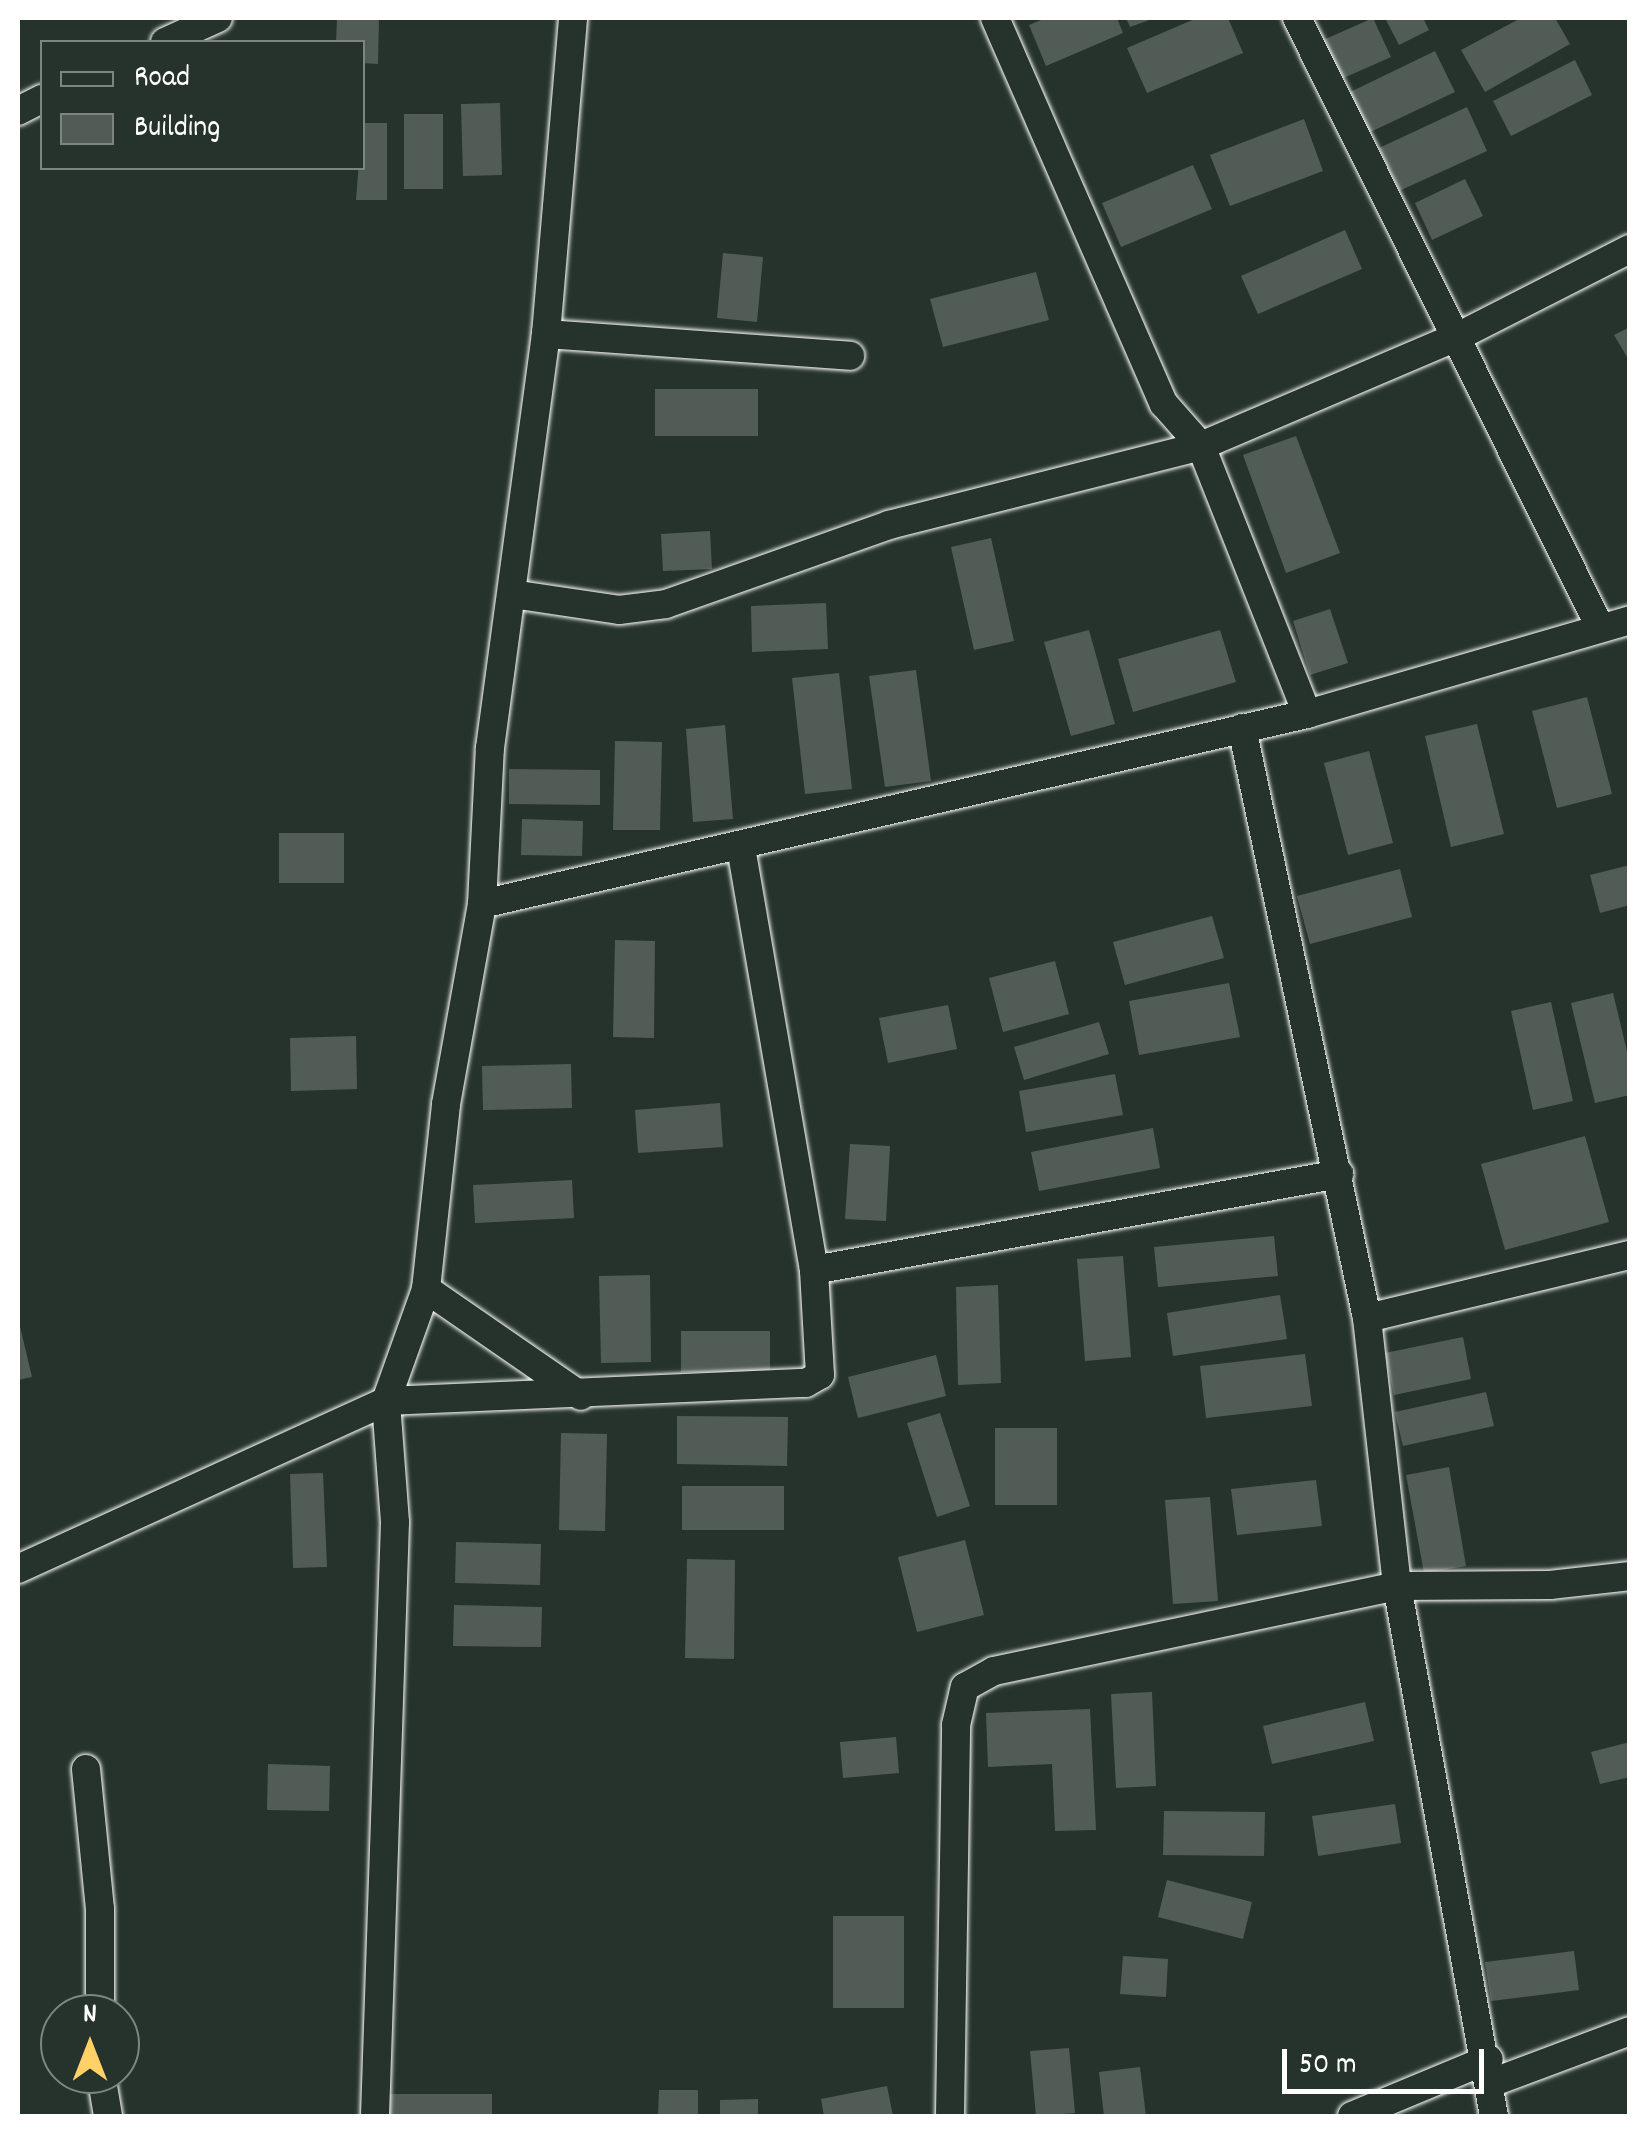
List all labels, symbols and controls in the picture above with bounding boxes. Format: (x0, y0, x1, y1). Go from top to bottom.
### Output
legend (40, 40, 365, 170)
text: Road (134, 58, 190, 101)
text: Building (134, 108, 220, 151)
north arrow (40, 1994, 140, 2094)
text: N (83, 1996, 97, 2036)
scale bar (1287, 2029, 1490, 2091)
text: 50 m (1299, 2045, 1357, 2088)

